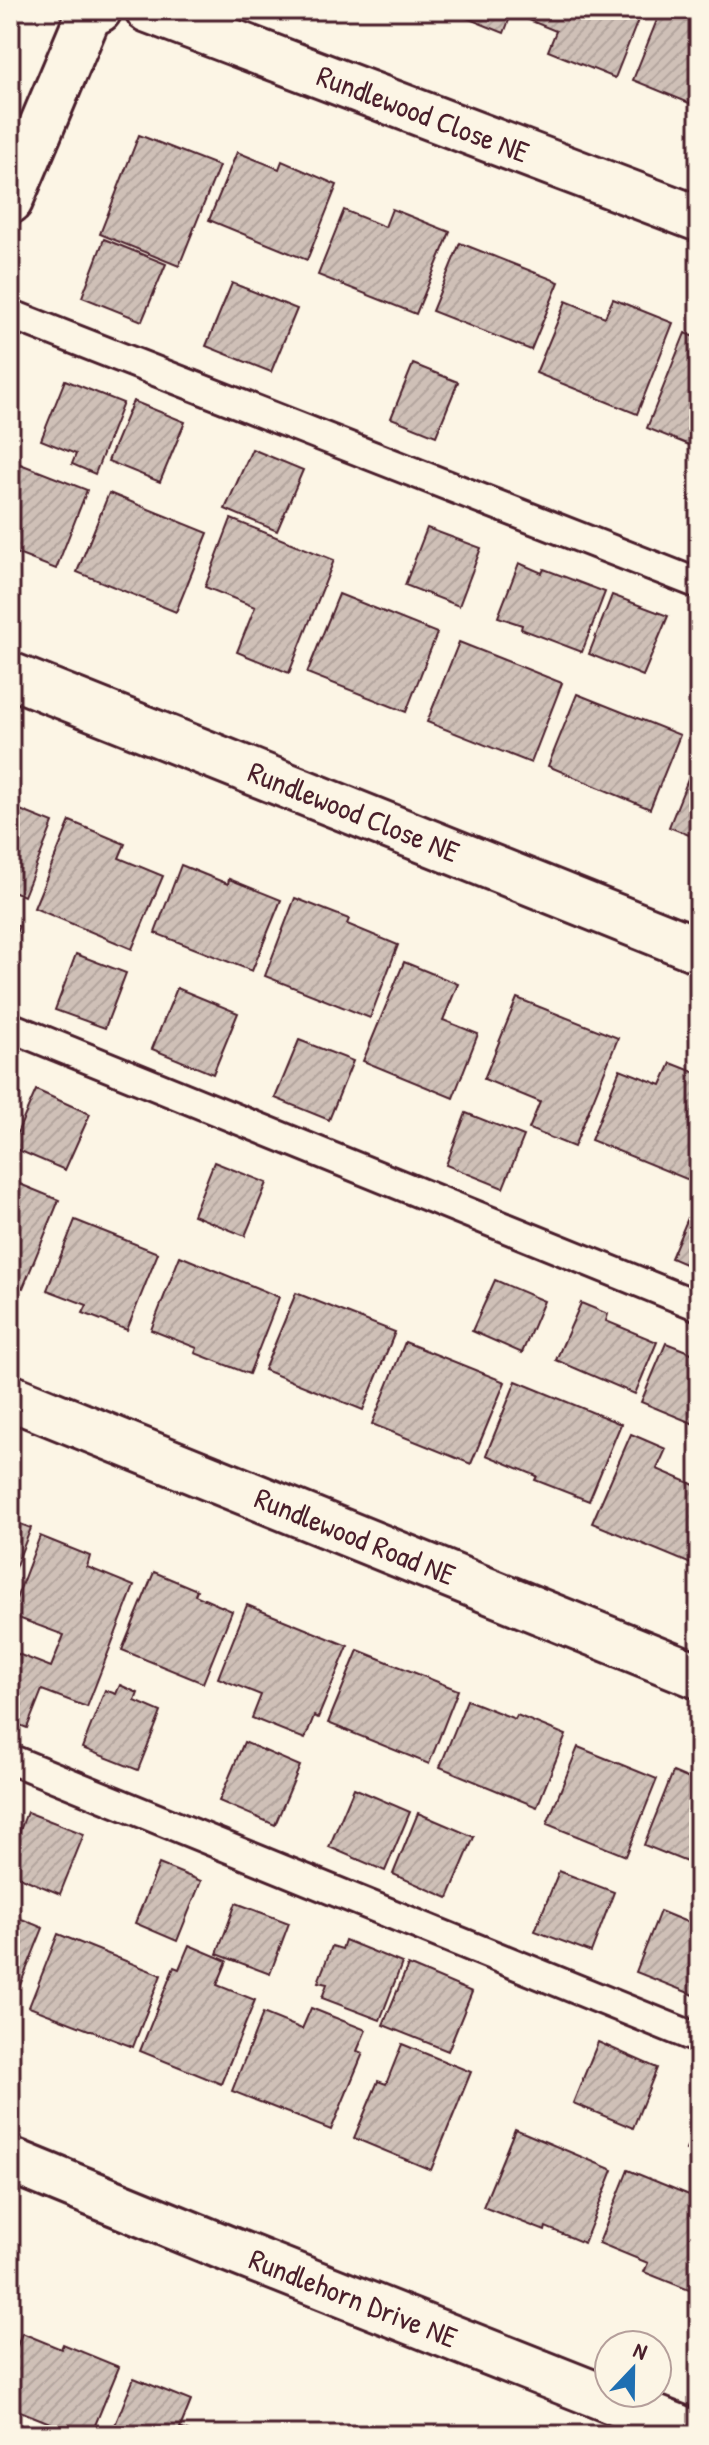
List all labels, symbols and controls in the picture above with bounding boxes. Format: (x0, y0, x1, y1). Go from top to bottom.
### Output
street label: Rundlewood Close NE (312, 55, 535, 172)
street label: Rundlewood Close NE (243, 751, 465, 871)
street label: Rundlewood Road NE (249, 1477, 461, 1594)
street label: Rundlehorn Drive NE (244, 2238, 463, 2357)
north arrow (593, 2329, 673, 2409)
text: N (629, 2334, 652, 2367)

